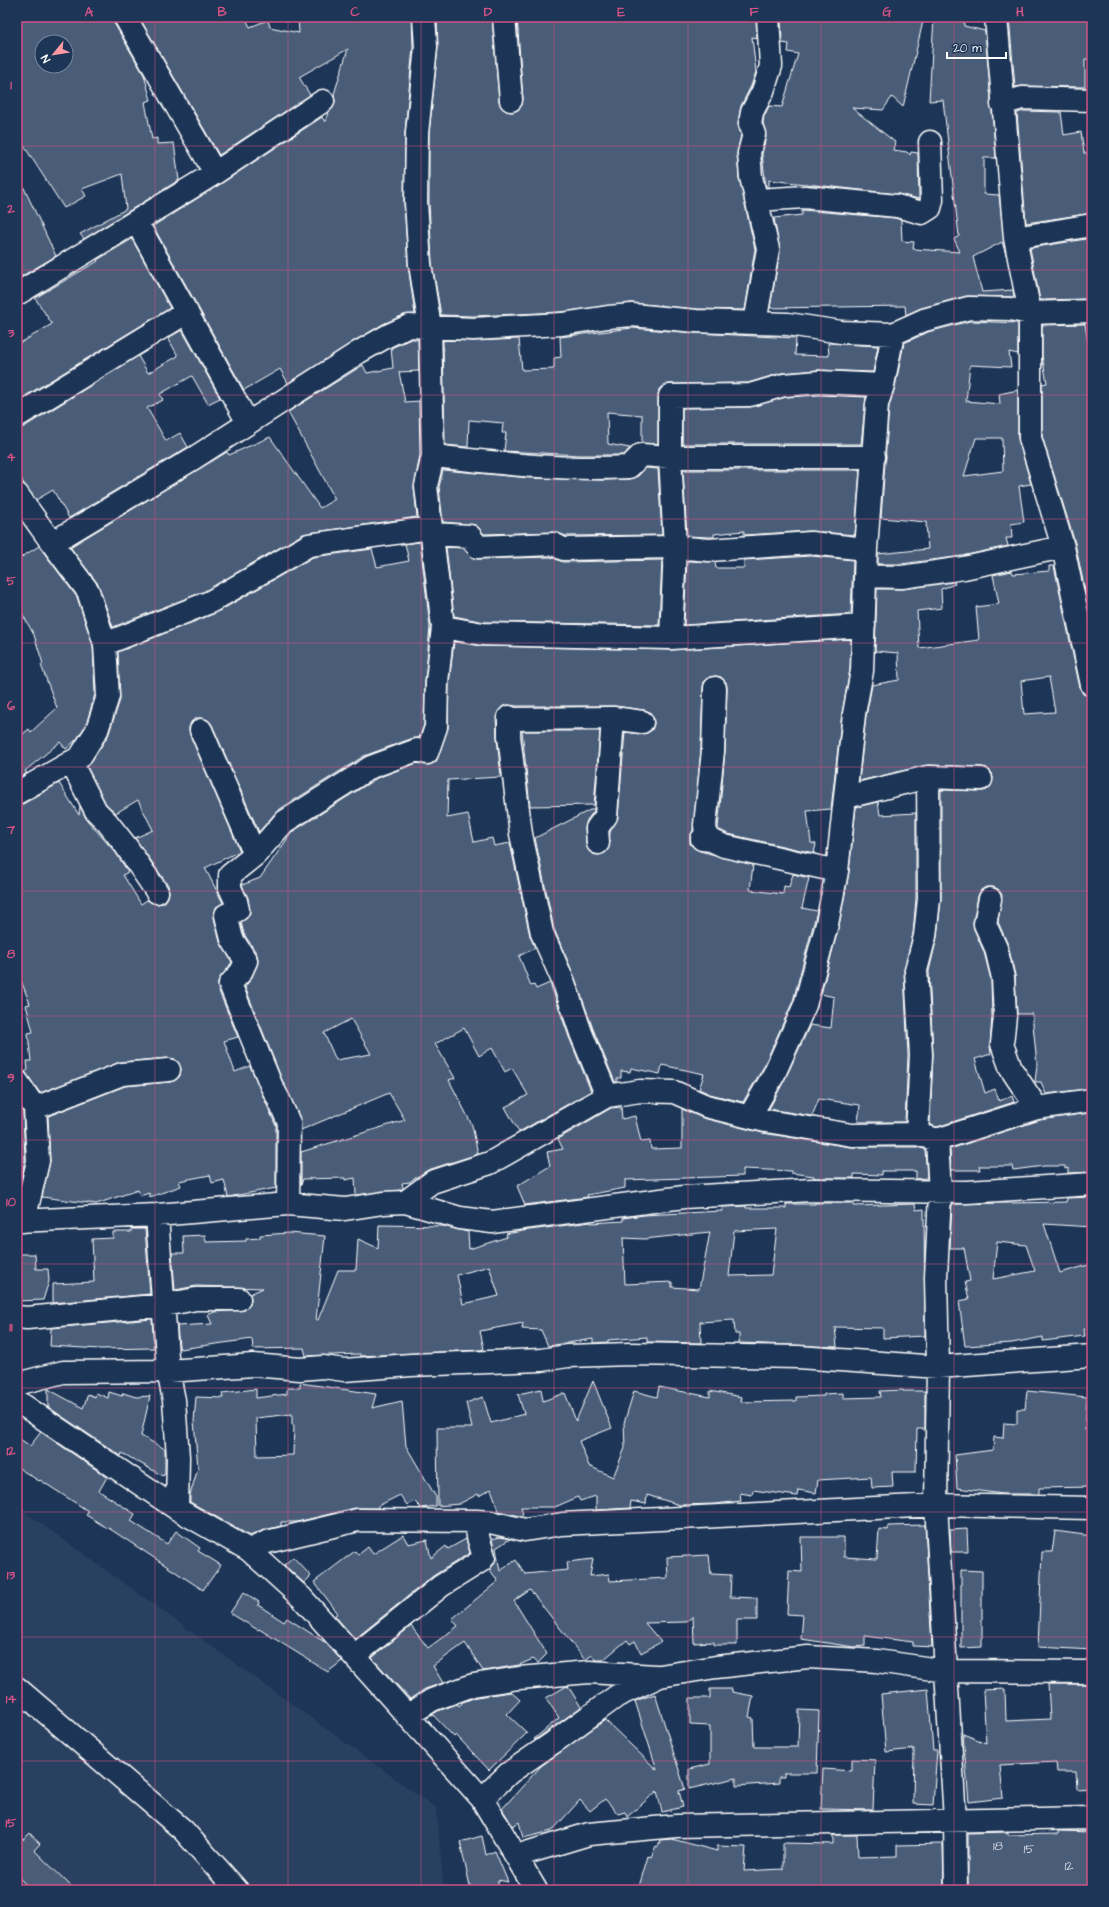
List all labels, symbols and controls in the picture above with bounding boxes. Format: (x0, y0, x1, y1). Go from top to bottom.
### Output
text: A (85, 3, 94, 21)
text: B (217, 3, 227, 21)
text: C (350, 3, 360, 21)
text: D (484, 3, 493, 21)
text: E (617, 3, 625, 21)
text: F (749, 3, 759, 21)
text: G (882, 3, 892, 21)
text: H (1016, 3, 1024, 21)
north arrow (34, 34, 74, 74)
scale bar (947, 34, 1006, 60)
text: 20 m (953, 40, 982, 57)
text: N (38, 52, 54, 65)
text: 1 (10, 76, 12, 94)
text: 2 (6, 200, 15, 218)
text: 3 (7, 324, 15, 342)
text: 4 (7, 448, 16, 466)
text: 5 (6, 572, 16, 590)
text: 6 (7, 697, 16, 715)
text: 7 (6, 821, 16, 839)
text: 8 (7, 945, 16, 963)
text: 9 (7, 1069, 15, 1087)
text: 10 (6, 1193, 17, 1211)
text: 11 (9, 1318, 13, 1336)
text: 12 (6, 1442, 16, 1460)
text: 13 (7, 1566, 16, 1584)
text: 14 (6, 1690, 16, 1708)
text: 15 (6, 1814, 17, 1832)
house number: 18 (993, 1837, 1004, 1855)
house number: 15 (1024, 1840, 1034, 1858)
house number: 12 (1064, 1857, 1074, 1875)

